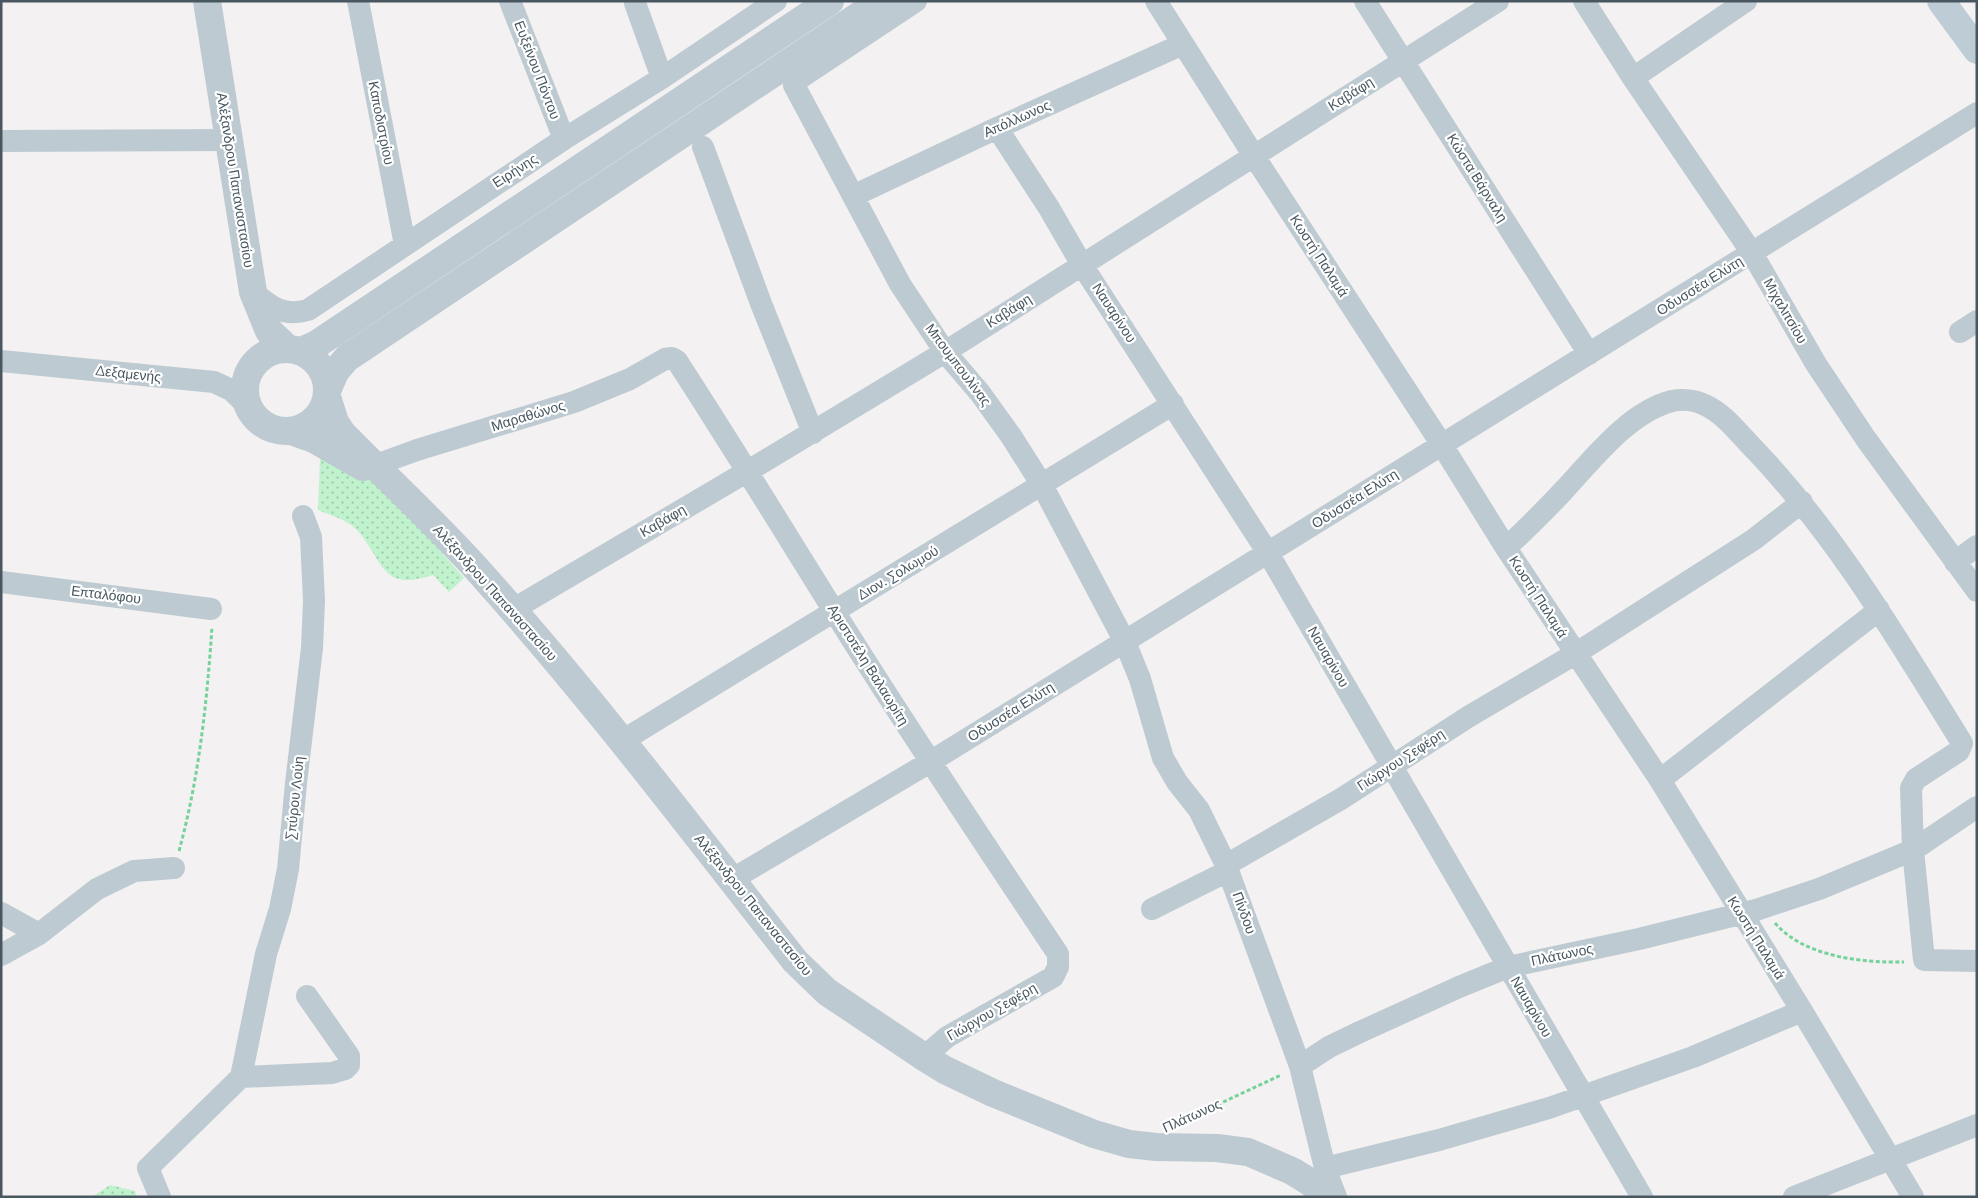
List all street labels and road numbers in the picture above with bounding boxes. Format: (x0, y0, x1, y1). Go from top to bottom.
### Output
street label: Ευξείνου Πόντου (509, 18, 565, 122)
street label: Καβάφη (1325, 73, 1377, 115)
street label: Καποδιστρίου (364, 80, 398, 166)
street label: Αλέξανδρου Παπαναστασίου (212, 91, 258, 269)
street label: Απόλλωνος (981, 96, 1054, 142)
street label: Κώστα Βάρναλη (1442, 130, 1512, 226)
street label: Ειρήνης (489, 149, 541, 193)
street label: Κωστή Παλαμά (1285, 211, 1353, 301)
street label: Οδυσσέα Ελύτη (1653, 252, 1747, 320)
street label: Μιχαλιτσίου (1759, 275, 1811, 347)
street label: Ναυαρίνου (1088, 280, 1140, 346)
street label: Καβάφη (983, 290, 1035, 332)
street label: Μπουμπουλίνας (921, 320, 995, 410)
street label: Δεξαμενής (94, 361, 162, 387)
street label: Μαραθώνος (489, 396, 567, 436)
street label: Οδυσσέα Ελύτη (1308, 465, 1402, 533)
street label: Καβάφη (636, 500, 690, 542)
street label: Αλέξανδρου Παπαναστασίου (429, 521, 561, 665)
street label: Διον. Σολωμού (854, 541, 942, 605)
street label: Κωστή Παλαμά (1504, 552, 1572, 642)
street label: Επταλόφου (70, 581, 142, 609)
street label: Αριστοτέλη Βαλαωρίτη (823, 601, 913, 729)
street label: Ναυαρίνου (1303, 623, 1353, 691)
street label: Οδυσσέα Ελύτη (964, 678, 1058, 746)
street label: Γιώργου Σεφέρη (1354, 725, 1448, 795)
street label: Σπύρου Λούη (281, 755, 309, 841)
street label: Αλέξανδρου Παπαναστασίου (690, 830, 816, 980)
street label: Πίνδου (1228, 889, 1260, 937)
street label: Κωστή Παλαμά (1723, 893, 1789, 983)
street label: Πλάτωνος (1529, 939, 1595, 971)
street label: Ναυαρίνου (1506, 973, 1556, 1041)
street label: Γιώργου Σεφέρη (944, 979, 1040, 1045)
street label: Πλάτωνος (1159, 1094, 1225, 1137)

